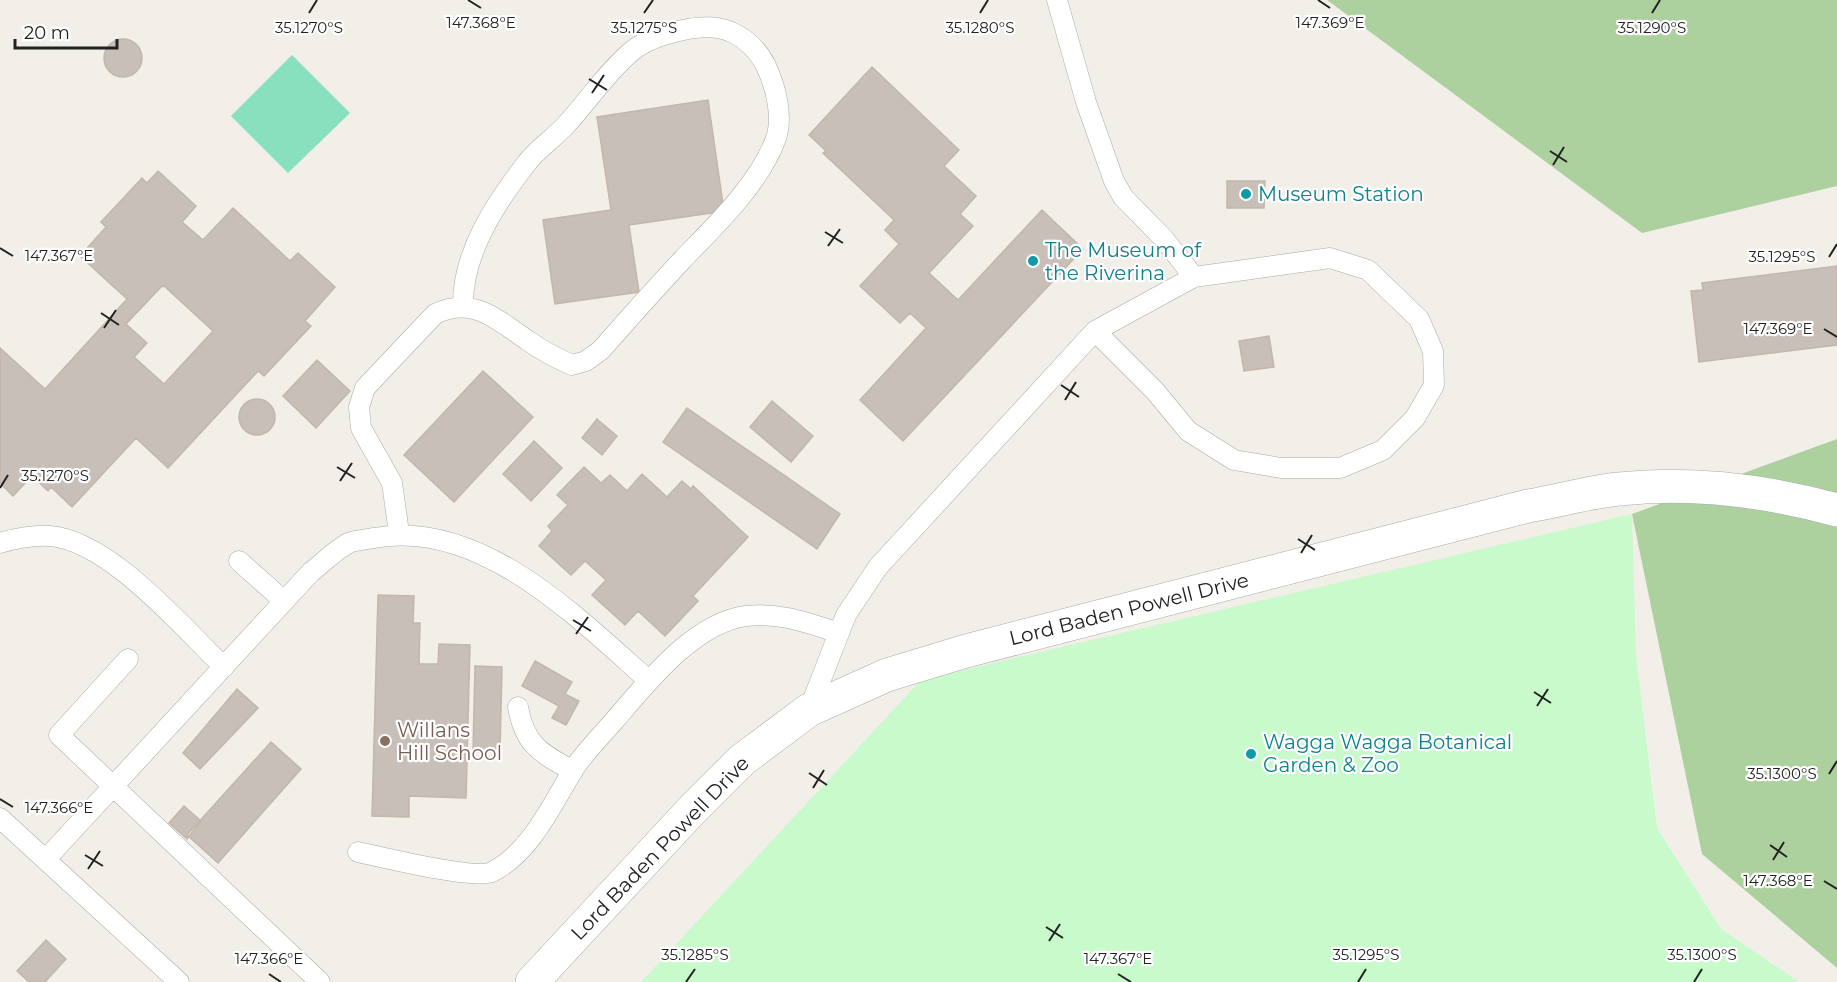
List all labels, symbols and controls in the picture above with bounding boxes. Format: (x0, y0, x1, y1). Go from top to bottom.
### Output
scale bar (15, 12, 117, 50)
text: 147.368°E (446, 13, 516, 32)
text: 147.369°E (1295, 13, 1365, 32)
text: 35.1270°S (275, 18, 343, 37)
text: 35.1275°S (611, 18, 677, 37)
text: 35.1280°S (945, 18, 1015, 37)
text: 35.1290°S (1618, 18, 1686, 37)
text: 20 m (24, 22, 70, 44)
place label: Museum Station (1258, 182, 1424, 206)
marker: Museum Station (1239, 187, 1253, 201)
place label: The Museum of the Riverina (1045, 238, 1202, 285)
text: 147.367°E (25, 246, 93, 265)
text: 35.1295°S (1749, 247, 1815, 266)
marker: The Museum of the Riverina (1026, 254, 1040, 268)
text: 147.369°E (1743, 319, 1813, 338)
text: 35.1270°S (21, 466, 89, 485)
street label: Lord Baden Powell Drive (1007, 568, 1251, 650)
place label: Willans Hill School (397, 718, 502, 765)
place label: Wagga Wagga Botanical Garden & Zoo (1263, 730, 1512, 777)
marker: Willans Hill School (378, 734, 392, 748)
marker: Wagga Wagga Botanical Garden & Zoo (1244, 747, 1258, 761)
street label: Lord Baden Powell Drive (566, 751, 754, 945)
text: 35.1300°S (1747, 764, 1817, 783)
text: 147.366°E (25, 798, 93, 817)
text: 147.368°E (1743, 871, 1813, 890)
text: 35.1285°S (661, 945, 729, 964)
text: 35.1295°S (1333, 945, 1399, 964)
text: 35.1300°S (1667, 945, 1737, 964)
text: 147.366°E (235, 949, 303, 968)
text: 147.367°E (1084, 949, 1152, 968)

